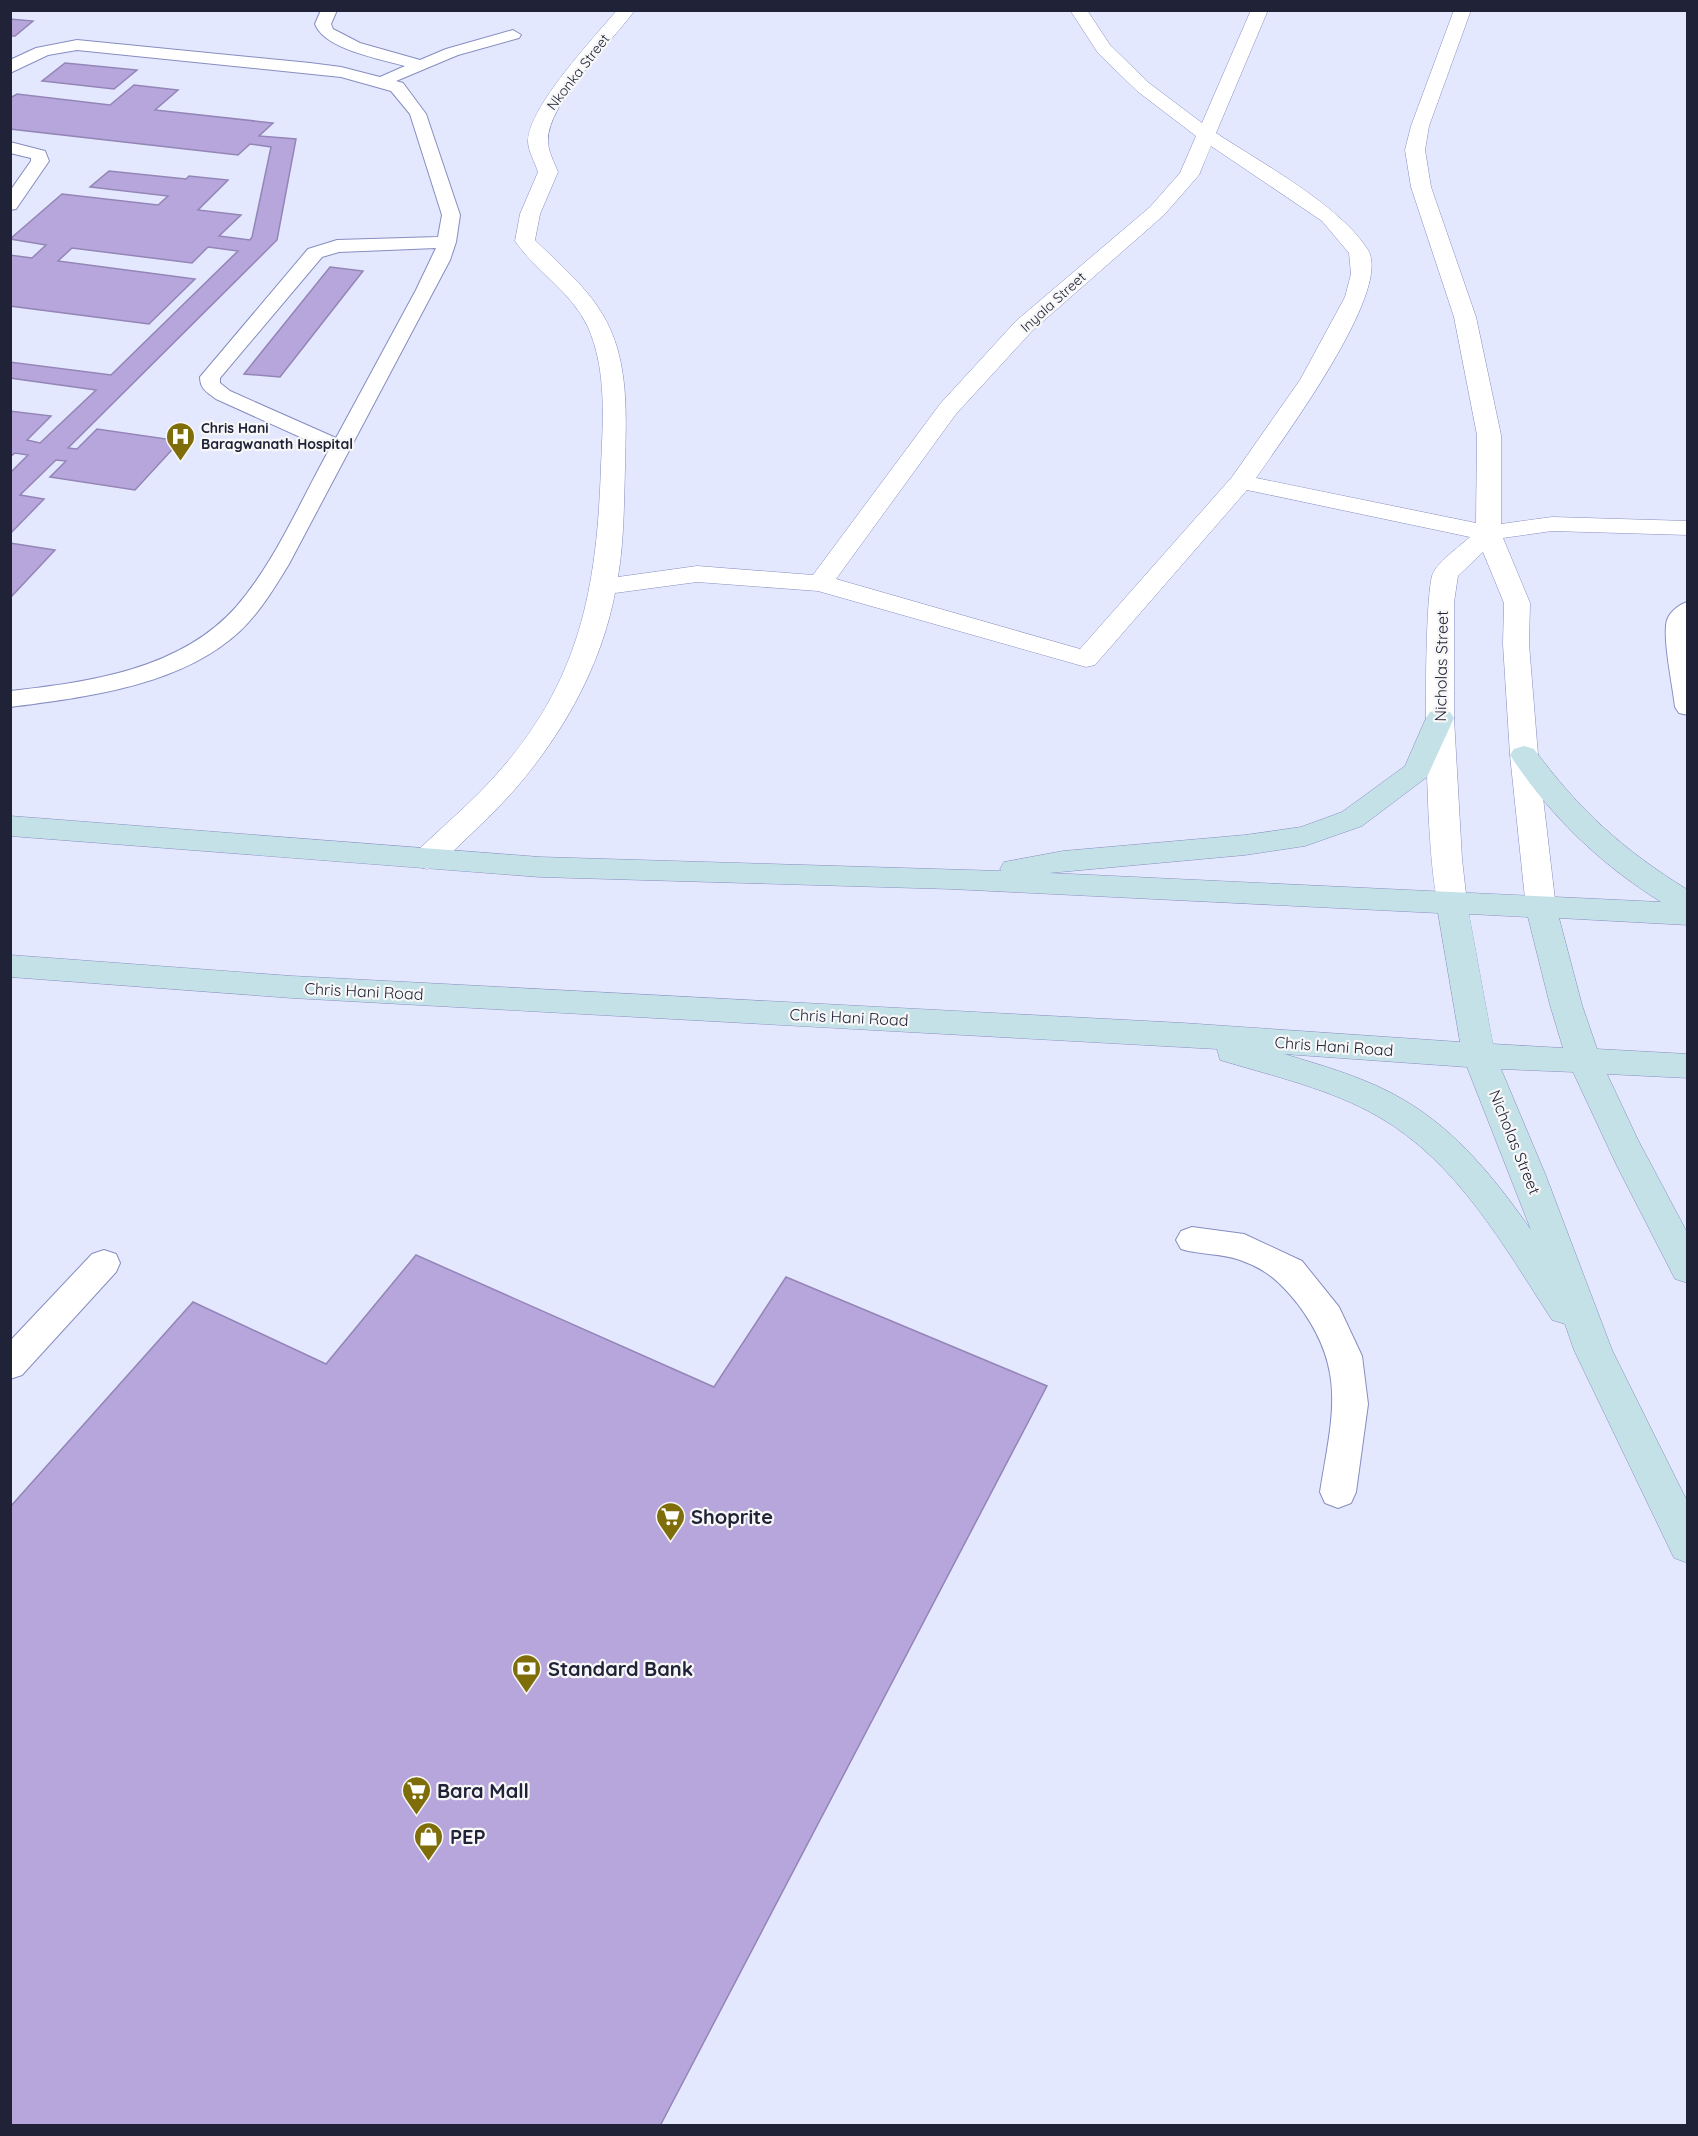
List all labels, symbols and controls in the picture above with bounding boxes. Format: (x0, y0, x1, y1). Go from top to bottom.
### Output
street label: Nkonka Street (543, 30, 614, 114)
street label: Inyala Street (1017, 268, 1090, 336)
place label: Chris Hani Baragwanath Hospital (201, 419, 353, 453)
hospital icon: Chris Hani Baragwanath Hospital (164, 420, 196, 462)
street label: Nicholas Street (1430, 610, 1452, 722)
street label: Chris Hani Road (304, 978, 424, 1004)
street label: Chris Hani Road (789, 1004, 909, 1030)
street label: Chris Hani Road (1274, 1032, 1394, 1060)
street label: Nicholas Street (1485, 1087, 1545, 1197)
supermarket icon: Shoprite (654, 1500, 686, 1542)
place label: Shoprite (691, 1504, 773, 1529)
bank icon: Standard Bank (511, 1652, 543, 1694)
place label: Standard Bank (548, 1656, 693, 1681)
supermarket icon: Bara Mall (400, 1774, 432, 1816)
place label: Bara Mall (437, 1778, 529, 1803)
shop icon: PEP (413, 1820, 445, 1862)
place label: PEP (450, 1824, 486, 1849)

